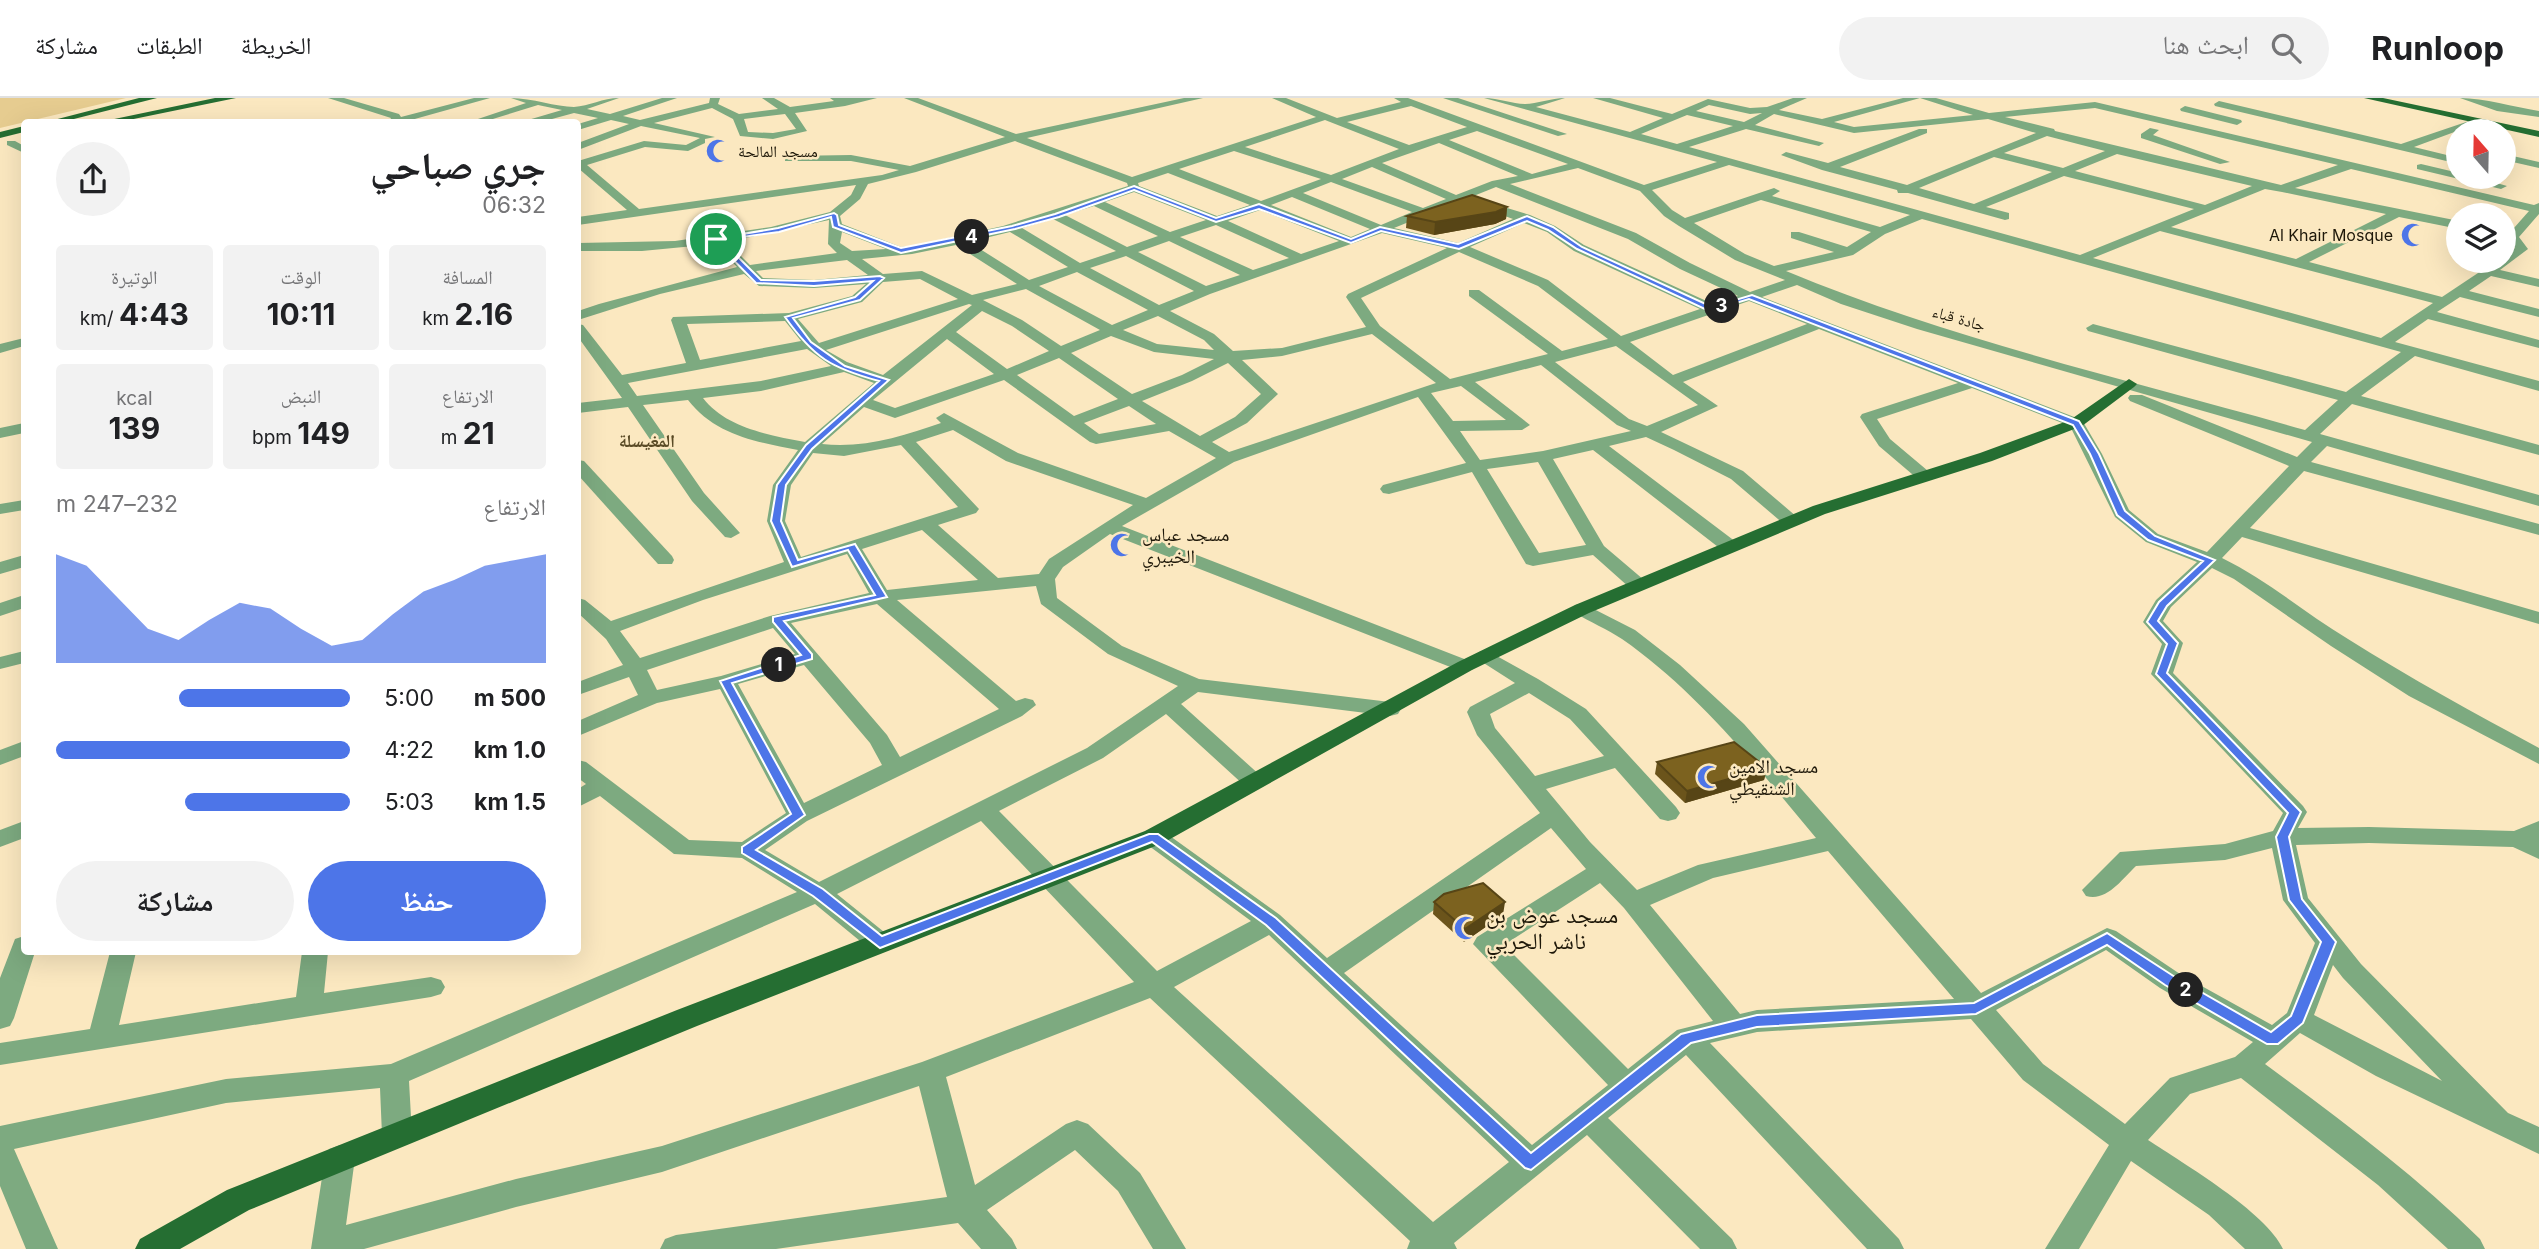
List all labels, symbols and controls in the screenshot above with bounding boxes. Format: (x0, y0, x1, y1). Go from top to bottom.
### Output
search box (1839, 17, 2329, 80)
text: Runloop (2371, 28, 2504, 68)
text: ابحث هنا (2162, 29, 2249, 60)
icon: search (2267, 29, 2305, 67)
text: مشاركة (35, 31, 98, 60)
text: الطبقات (136, 31, 203, 60)
text: الخريطة (241, 31, 311, 60)
north arrow (2446, 119, 2516, 189)
map controls (2446, 119, 2516, 273)
mosque icon: مسجد المالحة (704, 137, 732, 165)
place label: مسجد المالحة (738, 141, 818, 161)
button: share (56, 142, 130, 216)
text: جري صباحي (370, 142, 546, 188)
text: 06:32 (482, 191, 546, 219)
button: layers (2446, 203, 2516, 273)
pin (686, 209, 746, 269)
icon: arrive (697, 220, 735, 258)
pin: 4 (954, 220, 990, 254)
mosque icon: Al Khair Mosque (2399, 221, 2427, 249)
text: 4 (965, 225, 978, 248)
place label: Al Khair Mosque (2269, 225, 2393, 245)
text: الوتيرة (111, 266, 157, 289)
text: الوقت (281, 266, 321, 289)
text: المسافة (442, 266, 493, 289)
pin: 3 (1704, 288, 1740, 324)
text: 3 (1715, 294, 1728, 317)
text: 4:43 (119, 296, 189, 332)
text: 10:11 (266, 296, 336, 332)
text: 2.16 (455, 296, 513, 332)
street label: جادة قباء (1930, 301, 1988, 335)
text: /km (80, 307, 119, 330)
text: km (422, 307, 455, 330)
text: النبض (281, 385, 321, 408)
text: الارتفاع (442, 385, 494, 408)
text: kcal (116, 387, 152, 410)
text: 139 (108, 410, 160, 446)
text: 149 (297, 415, 350, 451)
text: 21 (463, 415, 495, 451)
text: bpm (252, 426, 297, 449)
text: m (441, 426, 463, 449)
district label: المغيسلة (619, 430, 675, 451)
text: 232–247 m (56, 490, 178, 518)
text: الارتفاع (483, 493, 546, 521)
place label: مسجد عباس الخيبري (1142, 523, 1229, 572)
mosque icon: مسجد عباس الخيبري (1108, 531, 1136, 559)
pin: 1 (762, 648, 796, 682)
text: 1 (774, 653, 783, 676)
text: 5:00 (384, 684, 434, 712)
text: 500 m (474, 684, 546, 712)
text: 4:22 (384, 736, 434, 764)
text: 1.0 km (474, 736, 546, 764)
place label: مسجد الامين الشنقيطي (1729, 755, 1818, 804)
mosque icon: مسجد الامين الشنقيطي (1695, 763, 1723, 791)
text: 5:03 (385, 788, 434, 816)
text: 1.5 km (474, 788, 546, 816)
button: مشاركة (56, 861, 294, 941)
button: حفظ (308, 861, 546, 941)
place label: مسجد عوض بن ناشر الحربي (1486, 901, 1618, 960)
mosque icon: مسجد عوض بن ناشر الحربي (1452, 914, 1480, 942)
pin: 2 (2168, 972, 2204, 1008)
text: 2 (2180, 978, 2191, 1001)

